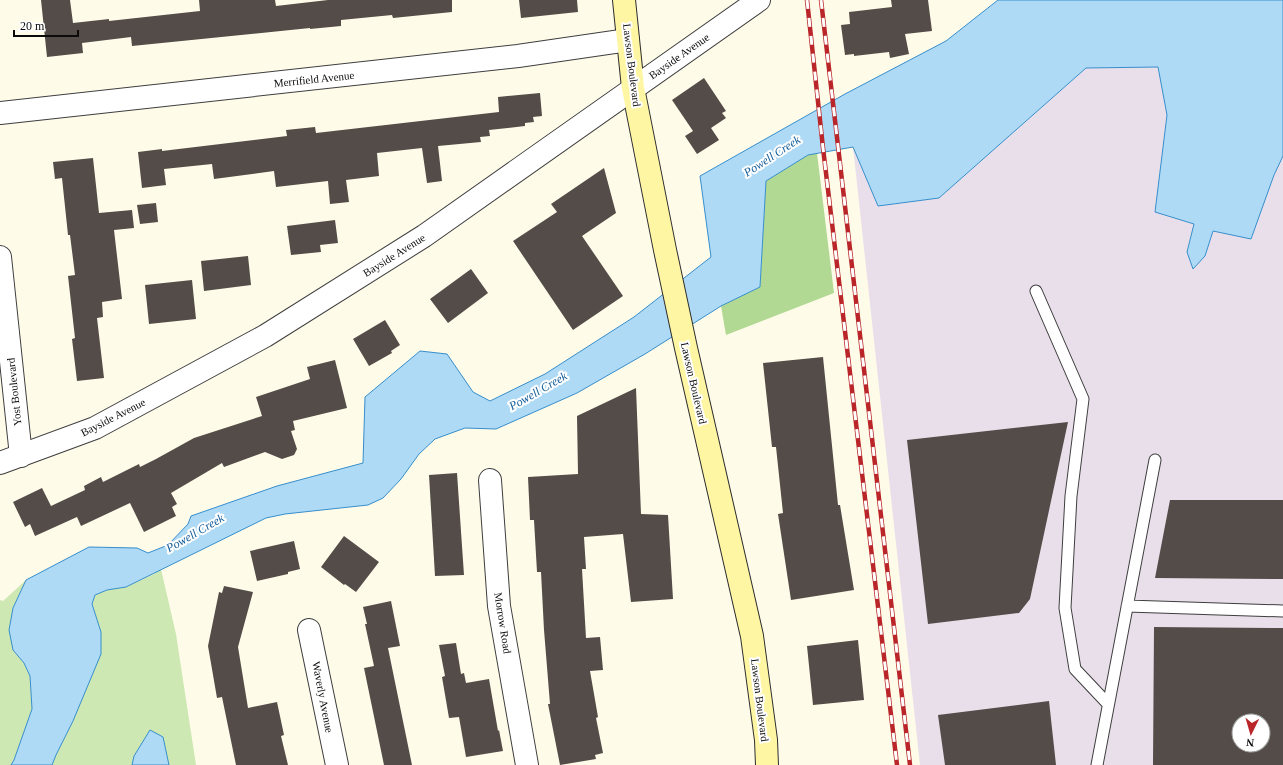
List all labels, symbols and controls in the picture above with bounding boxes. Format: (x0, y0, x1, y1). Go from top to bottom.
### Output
scale bar (14, 12, 78, 38)
text: 20 m (20, 19, 45, 33)
street label: Lawson Boulevard (621, 23, 643, 108)
street label: Bayside Avenue (646, 31, 712, 81)
street label: Merrifield Avenue (273, 69, 355, 89)
water label: Powell Creek (740, 132, 803, 180)
street label: Bayside Avenue (361, 231, 427, 279)
street label: Lawson Boulevard (679, 341, 709, 425)
street label: Yost Boulevard (4, 357, 24, 427)
water label: Powell Creek (506, 368, 570, 414)
street label: Bayside Avenue (79, 395, 147, 438)
water label: Powell Creek (163, 510, 227, 556)
street label: Morrow Road (492, 591, 514, 655)
street label: Lawson Boulevard (749, 658, 771, 743)
street label: Waverly Avenue (310, 660, 336, 734)
north arrow (1231, 713, 1271, 753)
text: N (1246, 737, 1255, 749)

